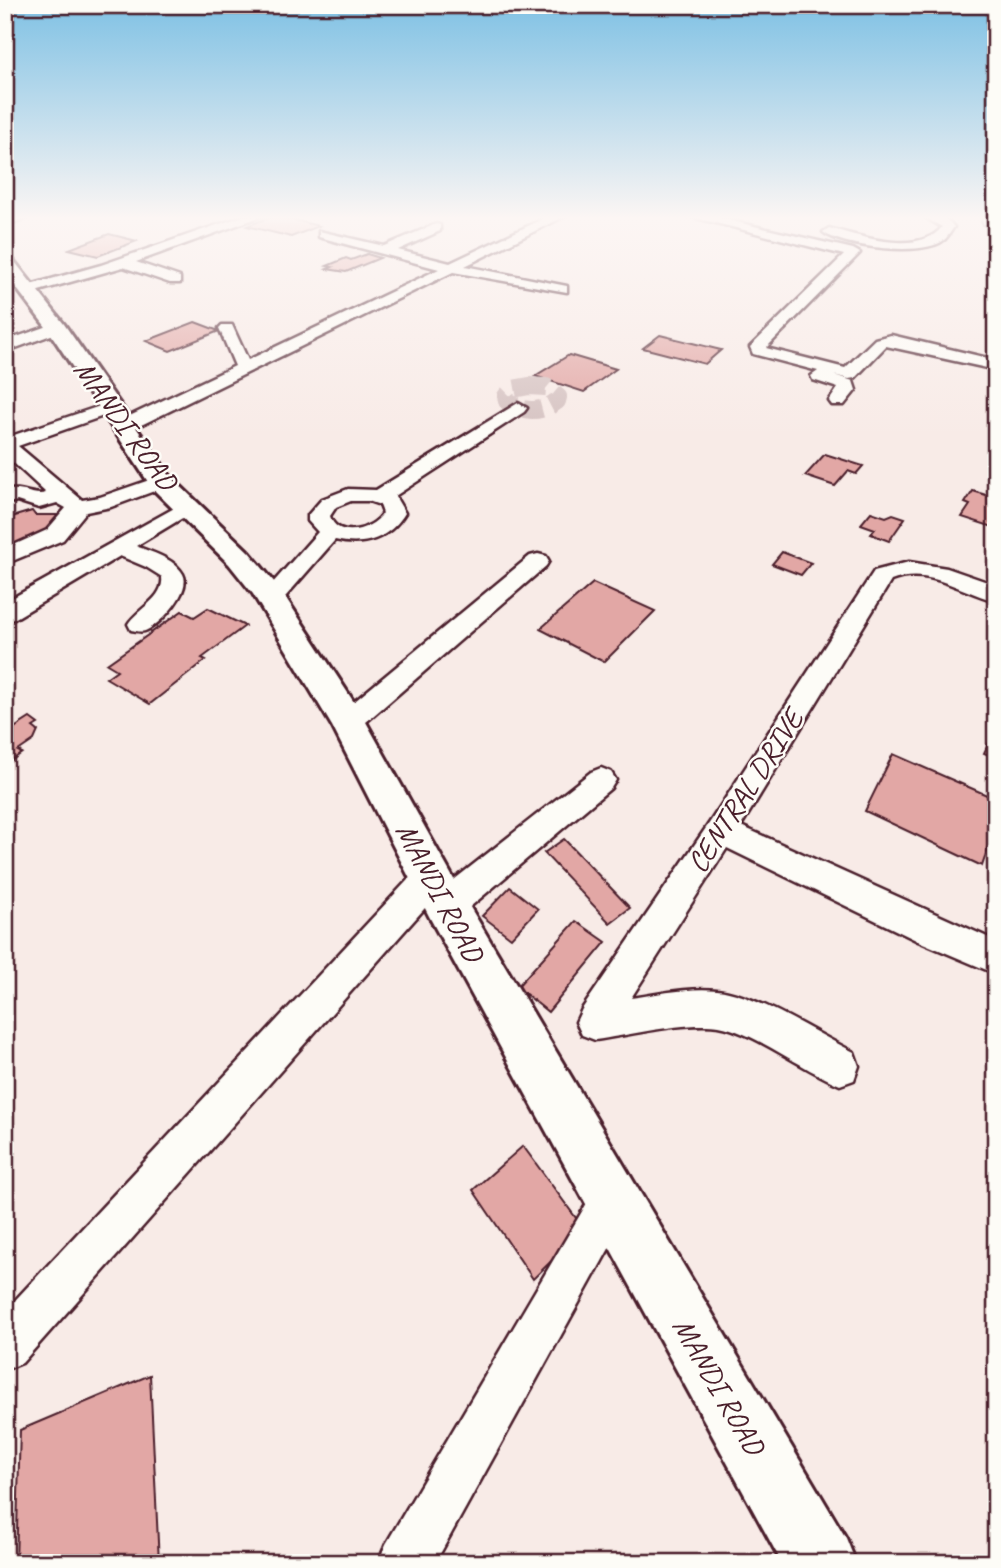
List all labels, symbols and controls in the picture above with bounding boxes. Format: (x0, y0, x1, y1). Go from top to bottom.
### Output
street label: MANDI ROAD (66, 352, 188, 500)
street label: CENTRAL DRIVE (678, 699, 814, 880)
street label: MANDI ROAD (387, 816, 494, 971)
street label: MANDI ROAD (664, 1310, 775, 1464)

